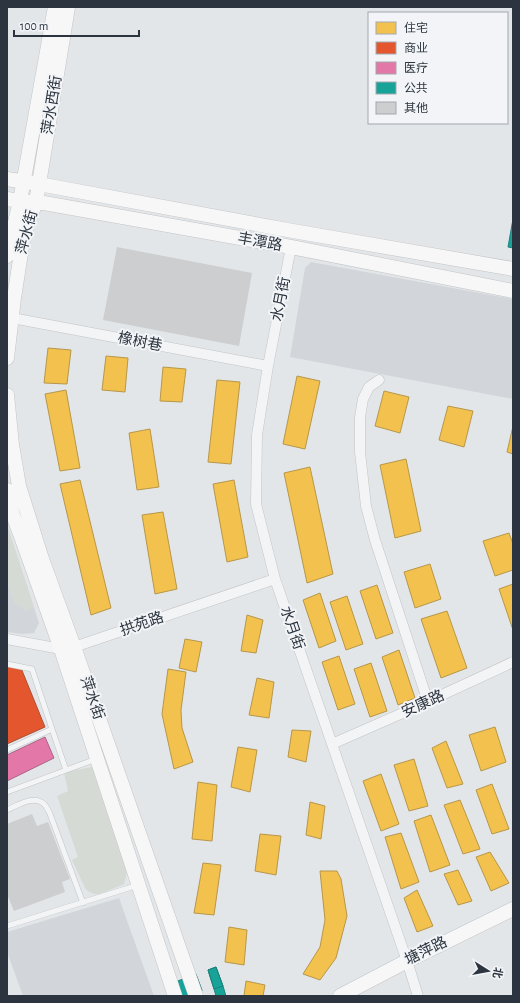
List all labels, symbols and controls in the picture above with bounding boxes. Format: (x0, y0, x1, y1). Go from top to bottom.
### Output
scale bar (14, 12, 139, 38)
legend (368, 12, 508, 124)
text: 100 m (20, 20, 48, 32)
text: 住宅 (404, 21, 428, 34)
text: 商业 (404, 41, 428, 54)
text: 医疗 (404, 61, 428, 74)
street label: 萍水西街 (39, 74, 64, 136)
text: 公共 (404, 82, 428, 94)
text: 其他 (404, 102, 428, 114)
street label: 萍水街 (13, 208, 40, 256)
street label: 丰潭路 (237, 230, 284, 253)
street label: 水月街 (268, 275, 293, 323)
street label: 橡树巷 (116, 328, 164, 354)
street label: 水月街 (278, 604, 307, 652)
street label: 拱苑路 (118, 609, 166, 638)
street label: 萍水街 (78, 674, 107, 722)
street label: 安康路 (399, 687, 447, 720)
street label: 塘萍路 (402, 933, 450, 968)
north arrow (468, 951, 508, 991)
text: 北 (491, 966, 504, 979)

